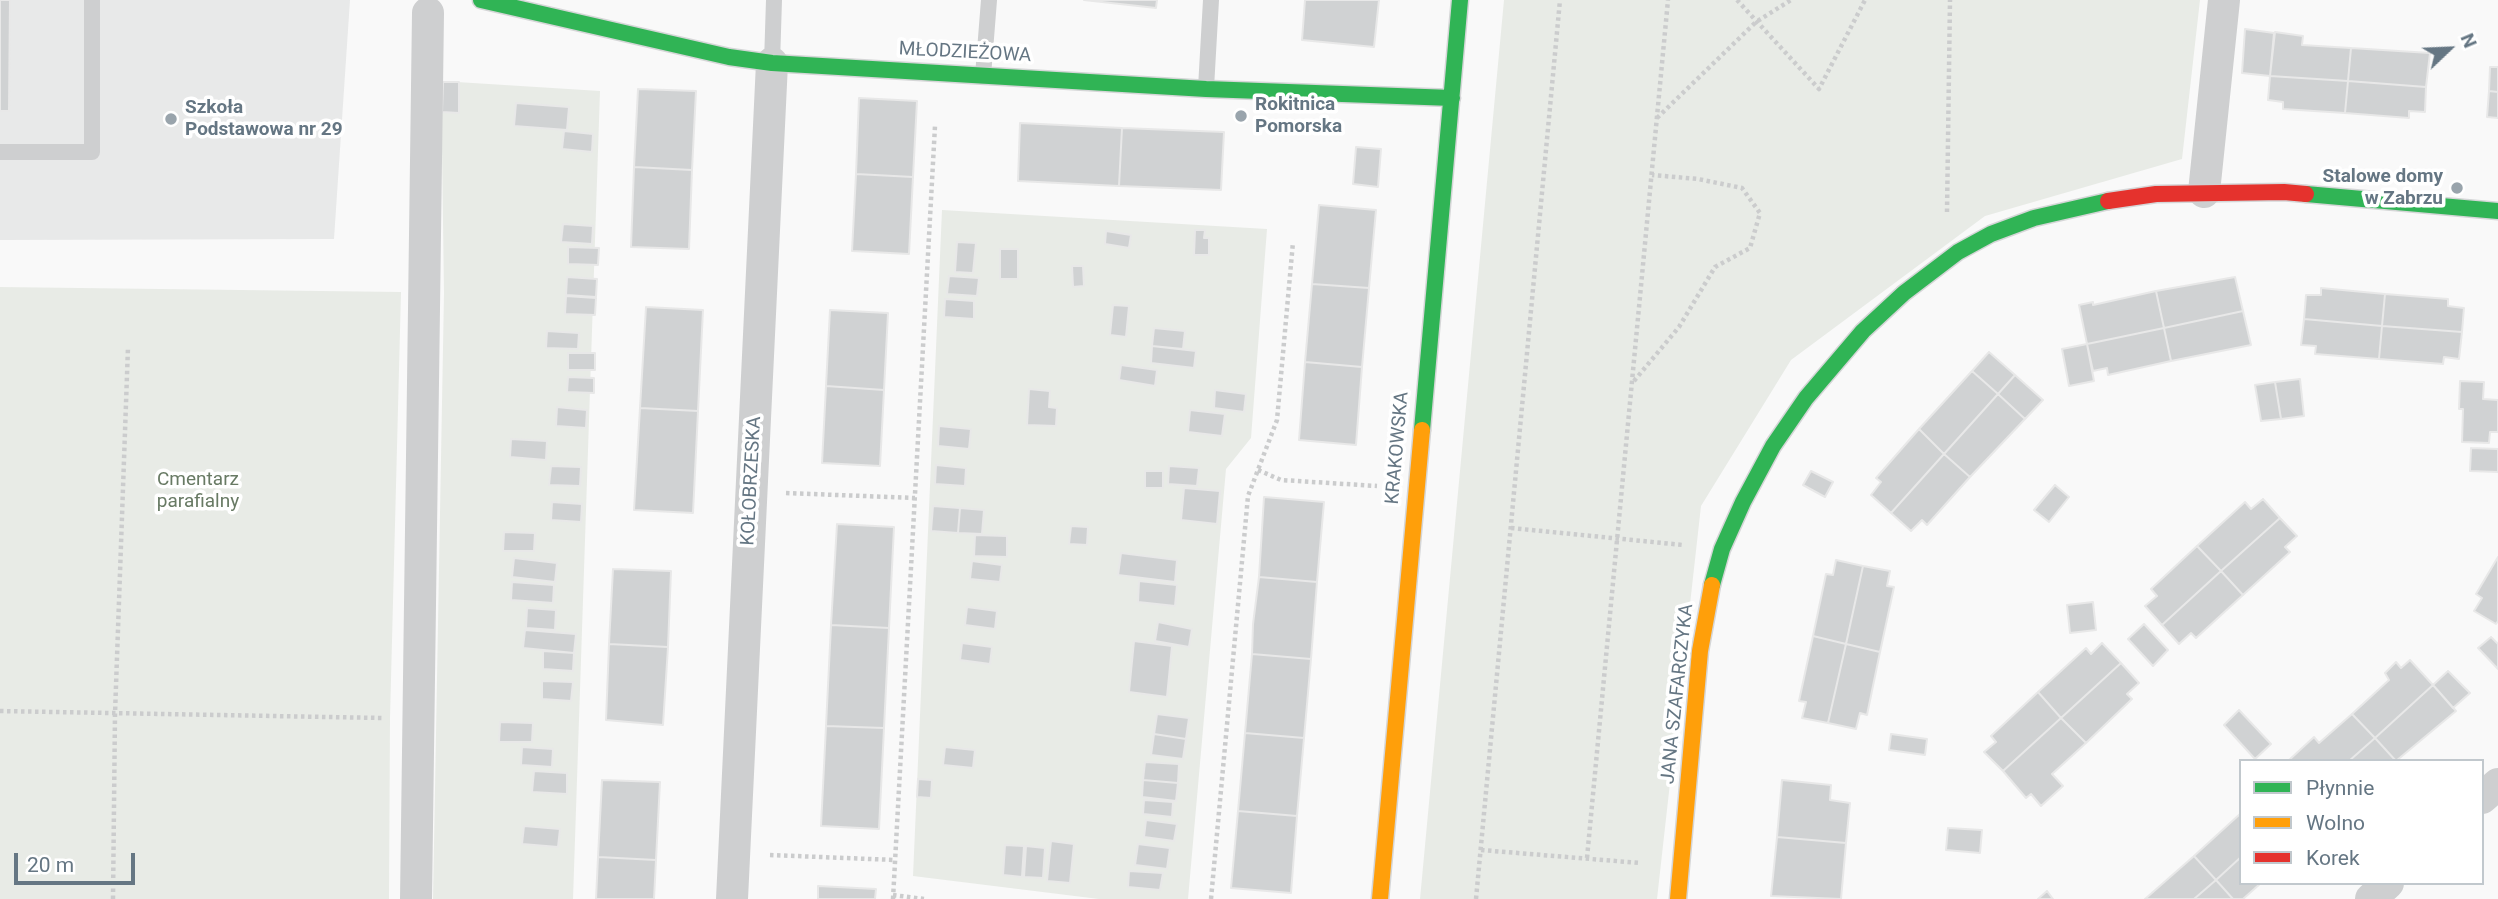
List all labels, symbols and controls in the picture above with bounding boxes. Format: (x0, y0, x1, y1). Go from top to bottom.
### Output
north arrow (2414, 14, 2484, 84)
text: N (2456, 30, 2482, 51)
street label: MŁODZIEŻOWA (898, 38, 1032, 68)
place label: Rokitnica Pomorska (1255, 94, 1342, 138)
place label: Szkoła Podstawowa nr 29 (185, 97, 343, 141)
marker: Rokitnica Pomorska (1233, 108, 1249, 124)
marker: Szkoła Podstawowa nr 29 (163, 111, 179, 127)
place label: Stalowe domy w Zabrzu (2323, 166, 2443, 210)
marker: Stalowe domy w Zabrzu (2449, 180, 2465, 196)
street label: KRAKOWSKA (1382, 391, 1414, 505)
street label: KOŁOBRZESKA (737, 416, 767, 546)
park label: Cmentarz parafialny (157, 469, 239, 513)
street label: JANA SZAFARCZYKA (1657, 603, 1699, 785)
legend (2239, 759, 2484, 885)
text: Płynnie (2306, 776, 2374, 800)
text: Wolno (2306, 811, 2365, 835)
scale bar (18, 839, 138, 883)
text: Korek (2306, 846, 2360, 870)
text: 20 m (27, 853, 74, 877)

